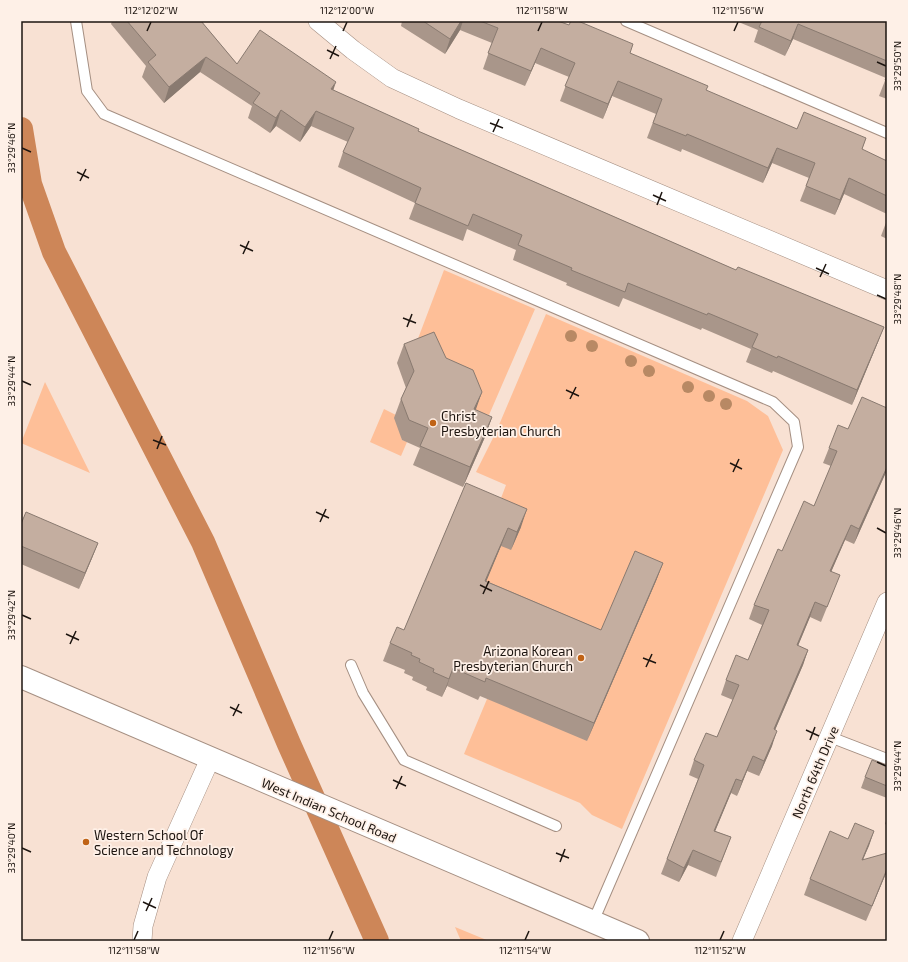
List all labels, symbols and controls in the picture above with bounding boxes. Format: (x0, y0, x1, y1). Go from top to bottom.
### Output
text: 112°12'02"W (124, 4, 178, 16)
text: 112°12'00"W (320, 4, 374, 16)
text: 112°11'58"W (516, 4, 568, 16)
text: 112°11'56"W (712, 4, 764, 16)
text: 33°29'50"N (891, 41, 903, 91)
text: 33°29'46"N (5, 123, 17, 173)
text: 33°29'48"N (891, 274, 903, 324)
text: 33°29'44"N (5, 356, 17, 406)
place label: Christ Presbyterian Church (441, 408, 561, 439)
marker: Christ Presbyterian Church (428, 418, 438, 428)
text: 33°29'46"N (891, 508, 903, 558)
text: 33°29'42"N (5, 590, 17, 640)
place label: Arizona Korean Presbyterian Church (453, 643, 573, 674)
marker: Arizona Korean Presbyterian Church (576, 653, 586, 663)
street label: North 64th Drive (788, 723, 842, 821)
text: 33°29'44"N (891, 741, 903, 791)
street label: West Indian School Road (259, 774, 399, 846)
text: 33°29'40"N (5, 823, 17, 873)
place label: Western School Of Science and Technology (94, 827, 234, 858)
marker: Western School Of Science and Technology (81, 837, 91, 847)
text: 112°11'58"W (108, 944, 160, 956)
text: 112°11'56"W (303, 944, 355, 956)
text: 112°11'54"W (499, 944, 551, 956)
text: 112°11'52"W (694, 944, 746, 956)

